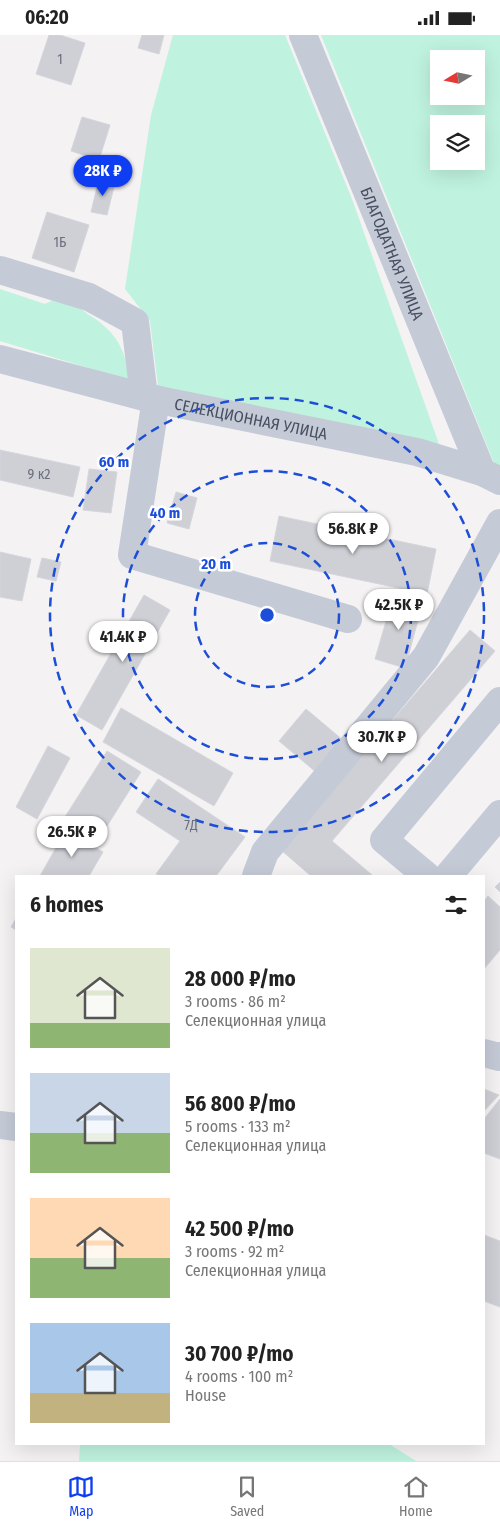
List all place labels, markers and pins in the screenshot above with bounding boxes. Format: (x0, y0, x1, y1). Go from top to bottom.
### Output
pin: 28K ₽ (68, 155, 138, 197)
pin: 56.8K ₽ (307, 513, 399, 555)
pin: 42.5K ₽ (353, 589, 445, 631)
centre of rings (258, 606, 276, 624)
pin: 41.4K ₽ (77, 621, 169, 663)
pin: 30.7K ₽ (336, 721, 428, 763)
pin: 26.5K ₽ (26, 815, 118, 858)

